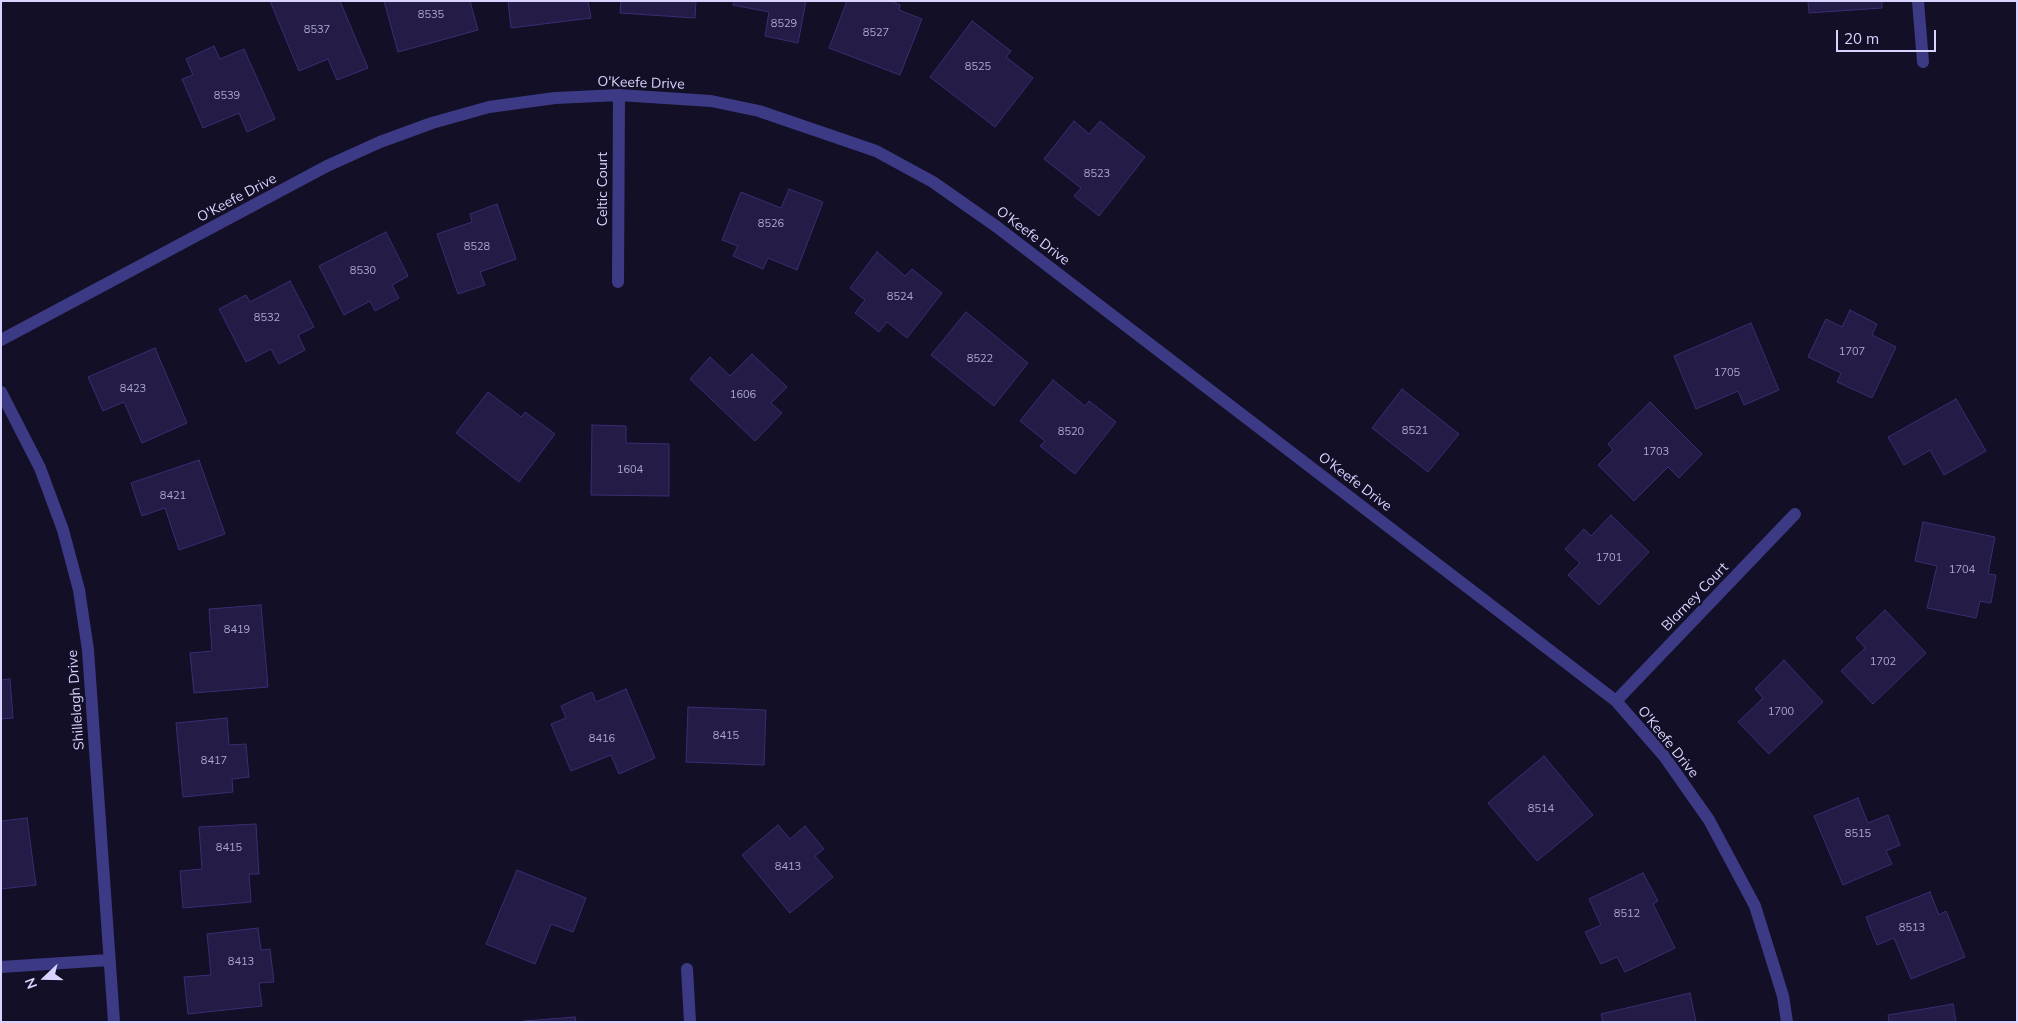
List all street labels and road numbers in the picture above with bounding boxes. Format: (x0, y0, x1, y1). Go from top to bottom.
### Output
street label: O'Keefe Drive (597, 73, 685, 93)
street label: Celtic Court (595, 152, 611, 226)
street label: O'Keefe Drive (194, 170, 280, 226)
street label: O'Keefe Drive (993, 203, 1073, 269)
street label: O'Keefe Drive (1315, 449, 1395, 515)
street label: Blarney Court (1658, 559, 1732, 635)
street label: Shillelagh Drive (64, 649, 88, 751)
street label: O'Keefe Drive (1634, 703, 1702, 781)

